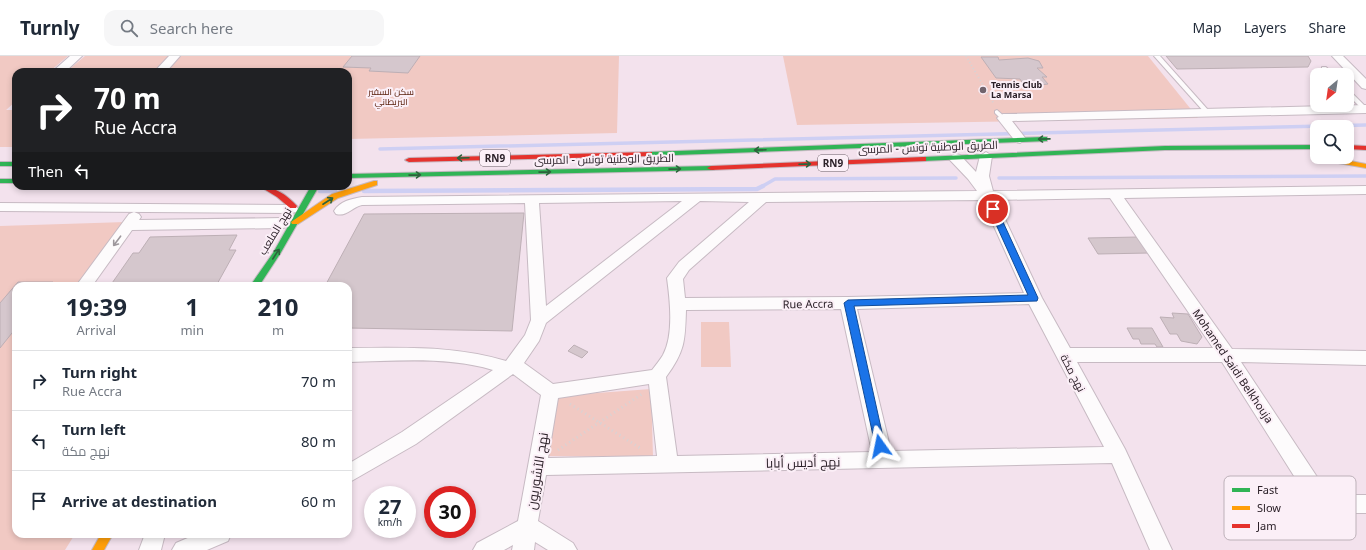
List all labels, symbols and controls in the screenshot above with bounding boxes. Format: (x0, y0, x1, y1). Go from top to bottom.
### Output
search box (104, 10, 384, 46)
text: Turnly (20, 15, 80, 41)
icon: search (118, 17, 140, 39)
text: Search here (150, 18, 233, 38)
text: Map (1193, 18, 1222, 37)
text: Layers (1244, 18, 1286, 37)
text: Share (1308, 18, 1346, 37)
north arrow (1310, 68, 1354, 112)
map controls (1310, 68, 1354, 164)
place label: Tennis Club La Marsa (991, 78, 1042, 101)
text: 70 m (94, 79, 161, 117)
icon: right (28, 84, 80, 136)
park label: سكن السفير البريطاني (367, 85, 414, 109)
marker: Tennis Club La Marsa (978, 85, 988, 95)
text: Rue Accra (94, 115, 177, 139)
button: search (1310, 120, 1354, 164)
one-way arrow (1038, 135, 1051, 143)
street label: الطريق الوطنية تونس - المرسى (858, 137, 998, 156)
one-way arrow (754, 146, 767, 153)
road number: RN9 (480, 150, 510, 166)
street label: الطريق الوطنية تونس - المرسى (534, 150, 674, 167)
one-way arrow (457, 155, 470, 162)
road number: RN9 (818, 155, 848, 171)
icon: left (71, 160, 93, 182)
one-way arrow (798, 160, 811, 168)
text: Then (28, 161, 63, 181)
one-way arrow (668, 165, 681, 173)
one-way arrow (538, 168, 551, 176)
one-way arrow (408, 171, 421, 179)
pin (976, 192, 1010, 226)
one-way arrow (322, 197, 333, 205)
icon: arrive (982, 198, 1004, 220)
street label: نهج الملعب (255, 204, 295, 258)
one-way arrow (113, 235, 122, 246)
one-way arrow (272, 249, 280, 260)
text: 19:39 (65, 290, 127, 323)
text: 1 (185, 290, 199, 323)
text: 210 (257, 290, 299, 323)
street label: Rue Accra (782, 296, 834, 311)
street label: Mohamed Saidi Belkhouja (1190, 306, 1277, 426)
text: Arrival (76, 321, 116, 339)
text: min (180, 321, 204, 339)
text: m (272, 321, 284, 339)
street label: نهج مكة (1056, 351, 1090, 395)
text: Turn right (62, 362, 137, 382)
icon: right (28, 370, 50, 392)
text: 70 m (301, 371, 336, 391)
text: Rue Accra (62, 382, 122, 400)
text: Turn left (62, 419, 126, 439)
position arrow (859, 425, 901, 467)
icon: left (28, 430, 50, 452)
text: 80 m (301, 431, 336, 451)
street label: نهج الآشوريون (522, 431, 552, 511)
text: نهج مكة (62, 442, 110, 460)
street label: نهج أديس أبابا (766, 452, 840, 472)
legend (1224, 476, 1356, 540)
text: Fast (1257, 482, 1278, 497)
speed limit sign: 30 (424, 486, 476, 538)
icon: arrive (28, 490, 50, 512)
text: Arrive at destination (62, 491, 217, 511)
text: 60 m (301, 491, 336, 511)
text: 27 (379, 493, 401, 520)
text: Slow (1257, 500, 1281, 515)
text: km/h (378, 515, 402, 529)
text: Jam (1256, 518, 1276, 533)

